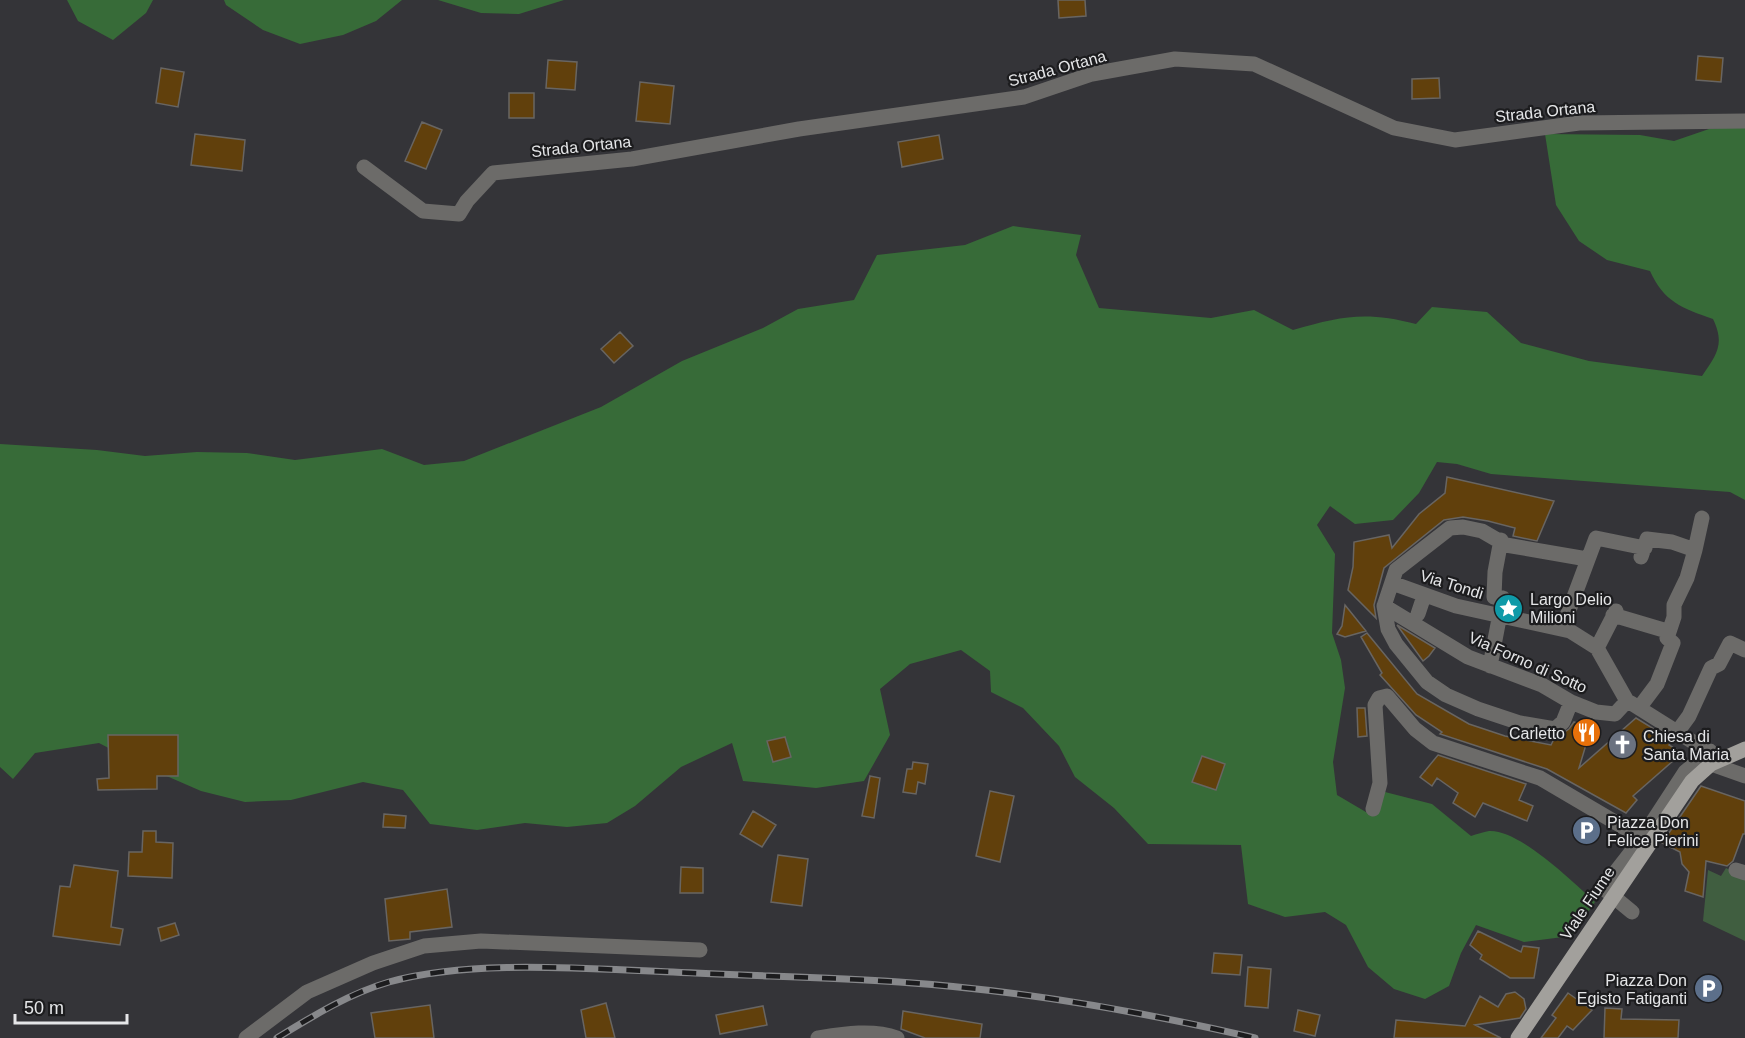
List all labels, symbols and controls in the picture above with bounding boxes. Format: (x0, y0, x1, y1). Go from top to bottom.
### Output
street label: Strada Ortana (1006, 47, 1108, 90)
street label: Strada Ortana (1494, 98, 1596, 125)
street label: Strada Ortana (530, 133, 632, 160)
street label: Via Tondi (1418, 567, 1486, 602)
place label: Largo Delio Milioni (1530, 591, 1612, 626)
place icon: Largo Delio Milioni (1493, 592, 1525, 624)
street label: Via Forno di Sotto (1466, 629, 1590, 696)
restaurant icon: Carletto (1570, 717, 1602, 749)
place label: Carletto (1509, 725, 1565, 742)
place label: Chiesa di Santa Maria (1643, 728, 1729, 763)
church icon: Chiesa di Santa Maria (1606, 729, 1638, 761)
place label: Piazza Don Felice Pierini (1607, 814, 1699, 849)
parking icon: Piazza Don Felice Pierini (1570, 815, 1602, 847)
street label: Viale Fiume (1557, 864, 1618, 943)
place label: Piazza Don Egisto Fatiganti (1577, 972, 1687, 1007)
parking icon: Piazza Don Egisto Fatiganti (1692, 973, 1724, 1005)
scale bar (15, 987, 128, 1025)
text: 50 m (24, 998, 64, 1018)

